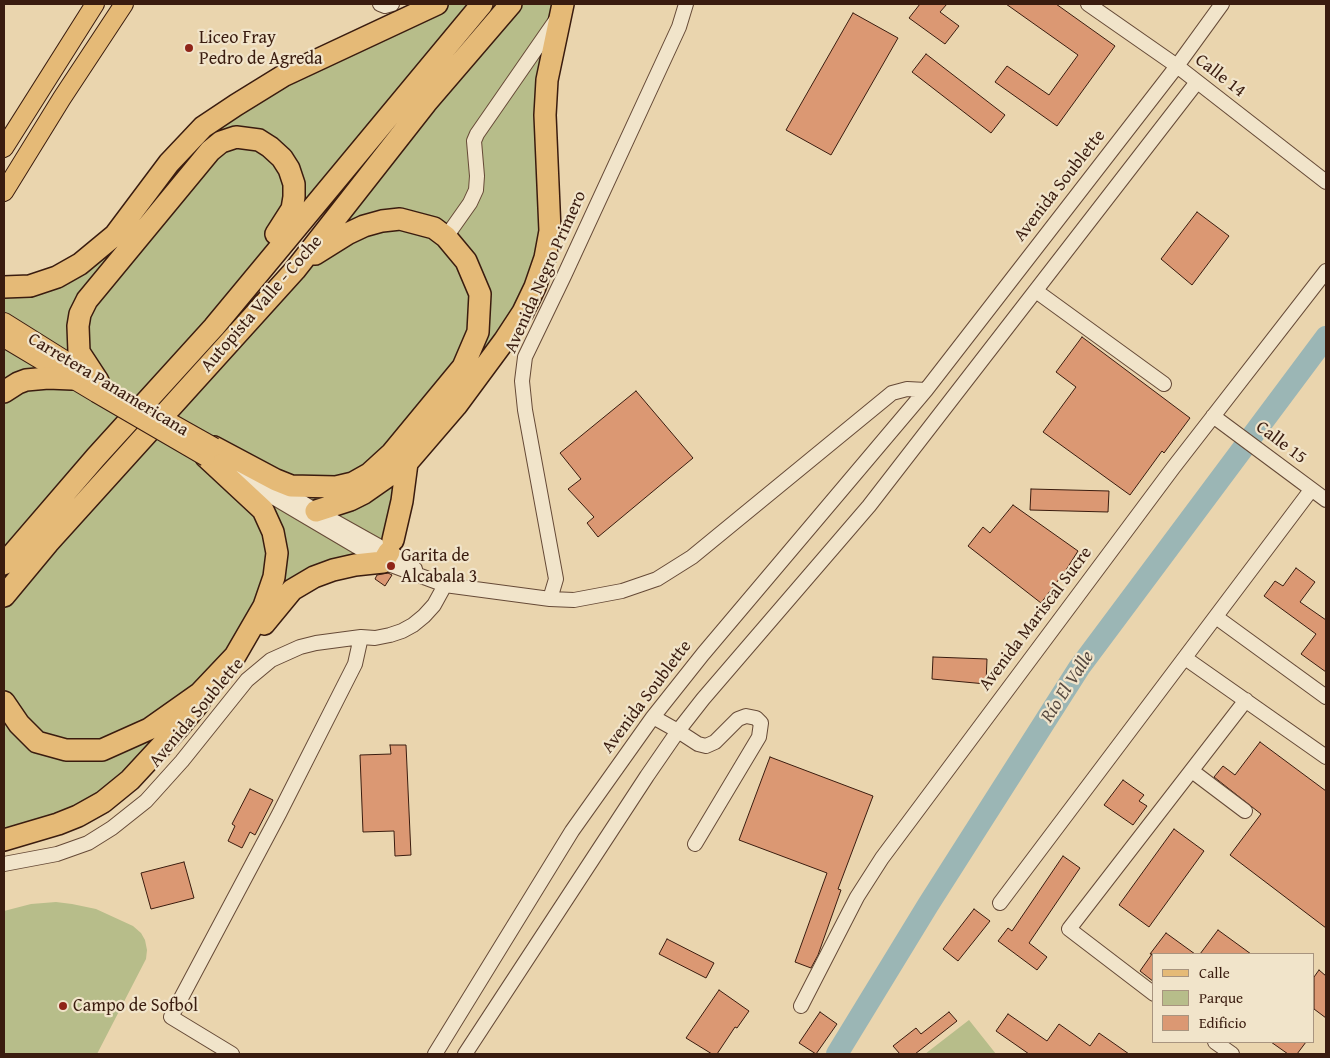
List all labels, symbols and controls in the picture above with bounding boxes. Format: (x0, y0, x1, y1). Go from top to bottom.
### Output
place label: Liceo Fray Pedro de Agreda (199, 27, 323, 70)
marker: Liceo Fray Pedro de Agreda (183, 42, 195, 54)
street label: Calle 14 (1190, 50, 1250, 102)
street label: Avenida Soublette (1010, 126, 1110, 246)
street label: Avenida Negro Primero (500, 188, 592, 356)
street label: Autopista Valle - Coche (197, 231, 327, 377)
street label: Carretera Panamericana (24, 329, 192, 441)
street label: Calle 15 (1251, 417, 1311, 469)
street label: Avenida Mariscal Sucre (975, 543, 1097, 695)
place label: Garita de Alcabala 3 (401, 545, 477, 588)
marker: Garita de Alcabala 3 (385, 560, 397, 572)
street label: Avenida Soublette (597, 636, 697, 758)
water label: Río El Valle (1036, 647, 1100, 727)
street label: Avenida Soublette (145, 654, 249, 772)
legend (1152, 953, 1315, 1043)
text: Calle (1199, 962, 1230, 983)
text: Parque (1199, 987, 1243, 1008)
place label: Campo de Sofbol (73, 995, 198, 1017)
marker: Campo de Sofbol (57, 1000, 69, 1012)
text: Edificio (1199, 1012, 1246, 1033)

